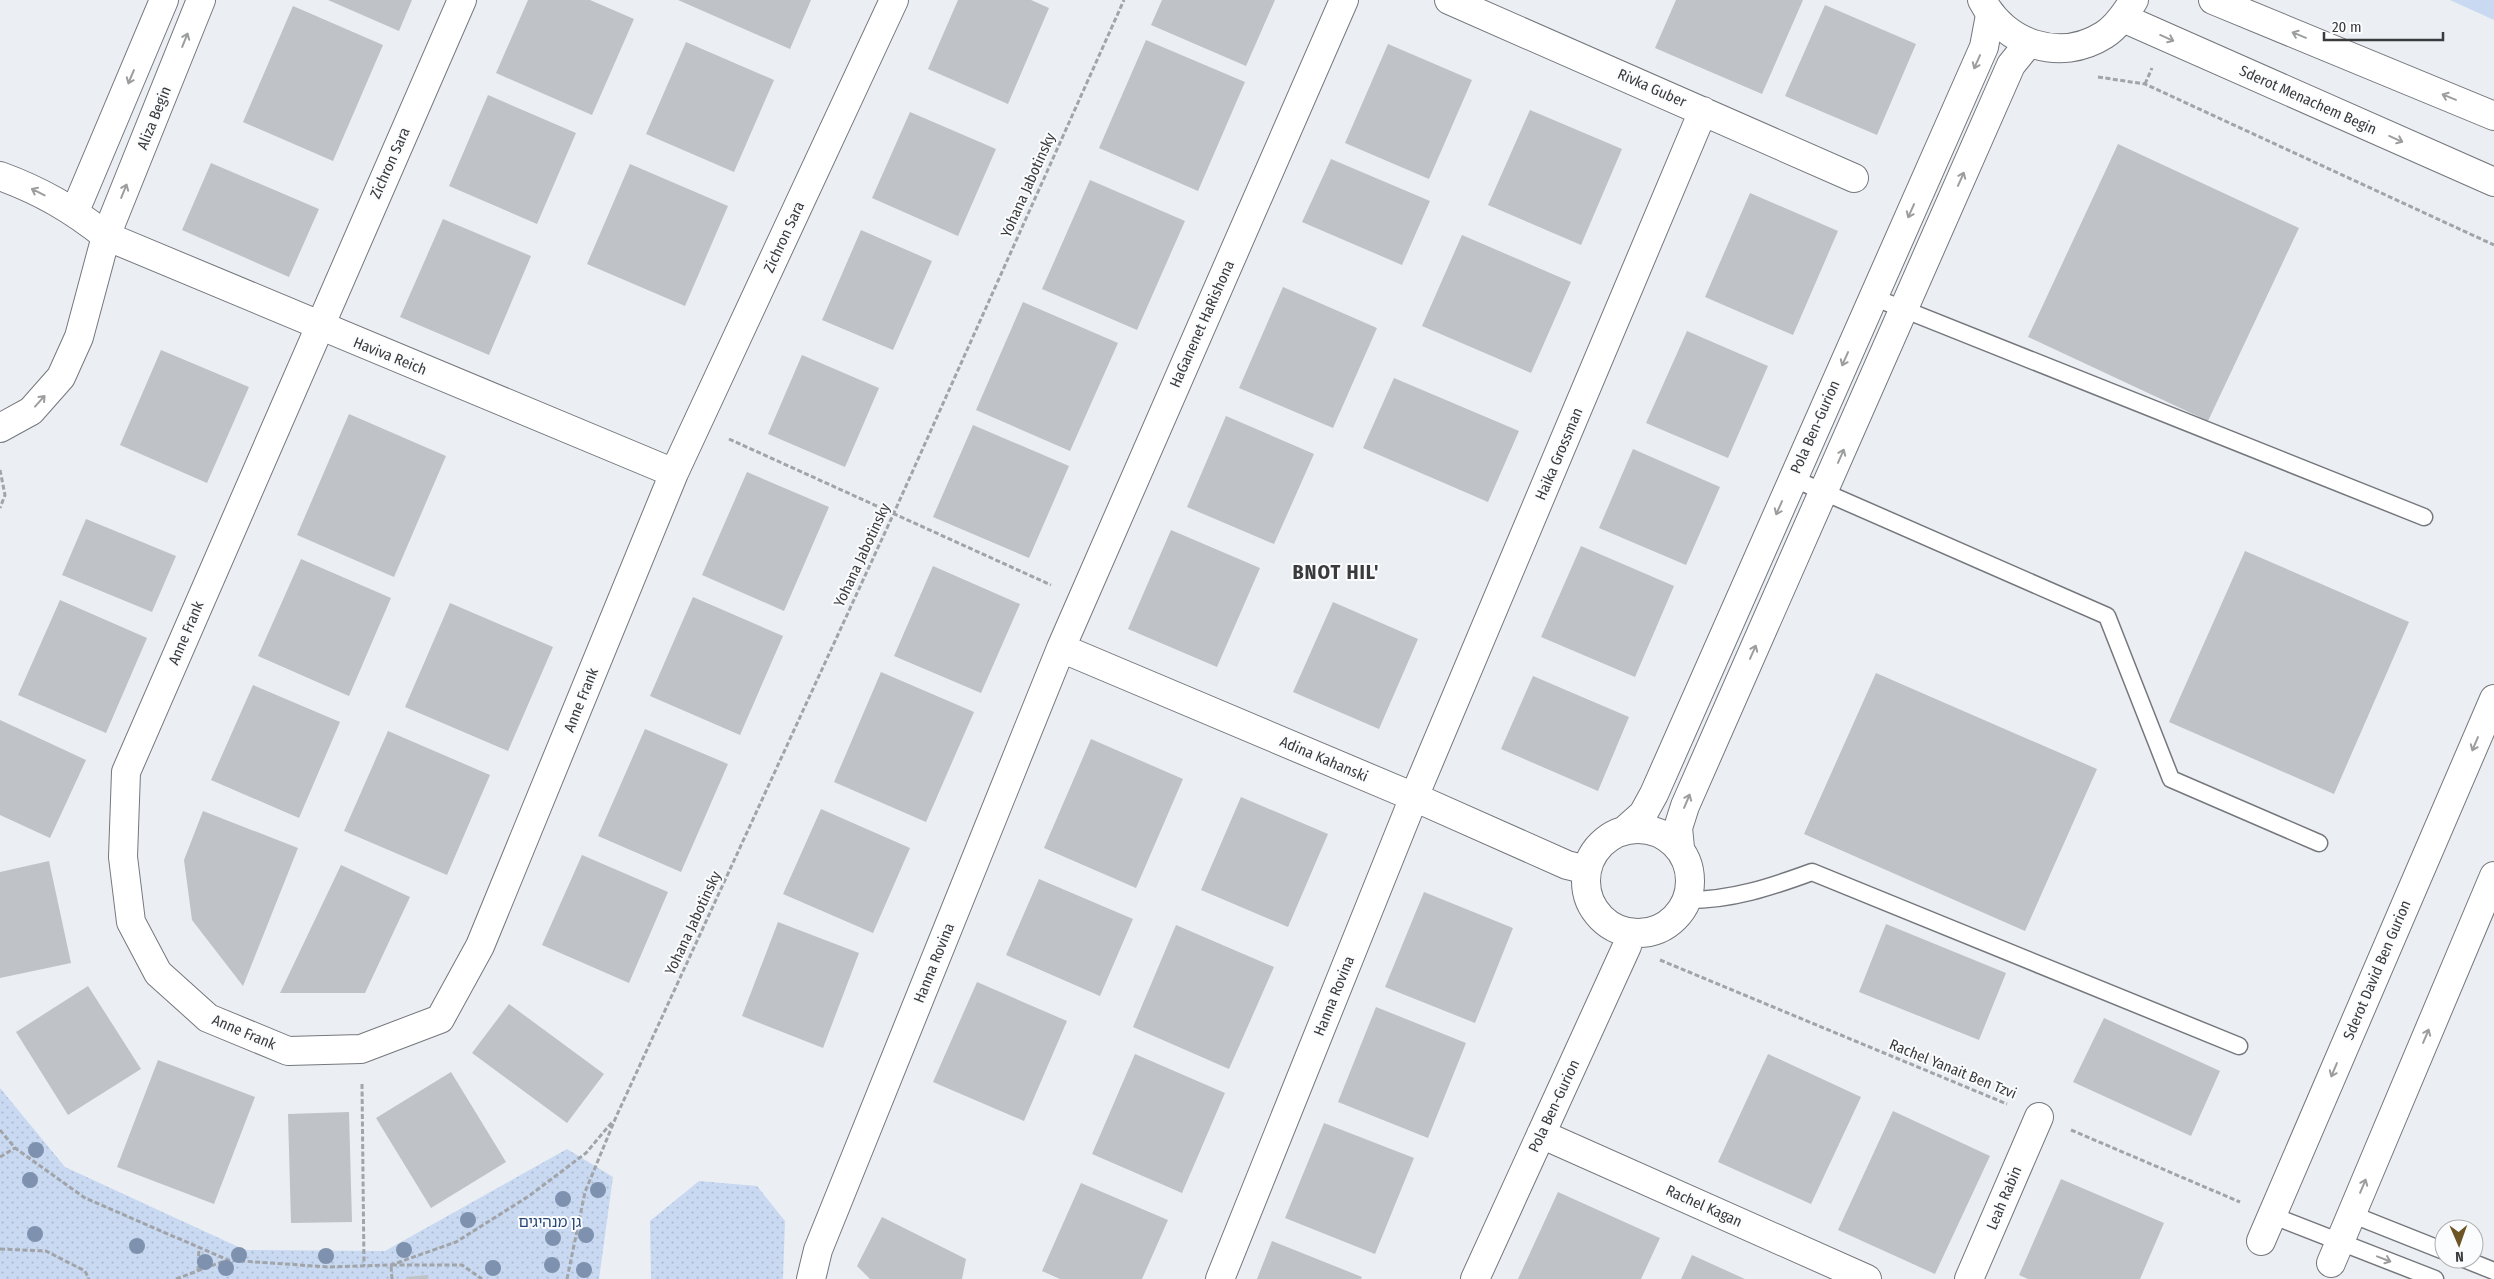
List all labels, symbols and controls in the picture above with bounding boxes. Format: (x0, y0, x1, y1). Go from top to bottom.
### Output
scale bar (2324, 10, 2443, 42)
text: 20 m (2332, 18, 2362, 36)
one-way arrow (2292, 30, 2307, 40)
one-way arrow (181, 33, 190, 49)
one-way arrow (2159, 34, 2174, 44)
one-way arrow (1972, 54, 1982, 69)
street label: Sderot Menachem Begin (2237, 62, 2379, 138)
street label: Rivka Guber (1615, 65, 1690, 111)
one-way arrow (126, 69, 135, 84)
street label: Aliza Begin (133, 84, 175, 152)
one-way arrow (2442, 92, 2457, 102)
street label: Zichron Sara (366, 125, 414, 201)
street label: Yohana Jabotinsky (997, 130, 1059, 240)
one-way arrow (2388, 134, 2403, 144)
one-way arrow (1957, 172, 1967, 187)
one-way arrow (120, 184, 129, 199)
one-way arrow (31, 187, 46, 196)
street label: Zichron Sara (760, 199, 808, 275)
one-way arrow (1905, 203, 1915, 218)
street label: HaGanenet HaRishona (1166, 258, 1238, 390)
street label: Haviva Reich (351, 333, 429, 379)
one-way arrow (1840, 351, 1849, 366)
street label: Pola Ben-Gurion (1786, 377, 1844, 477)
one-way arrow (34, 394, 46, 407)
street label: Haika Grossman (1531, 405, 1587, 503)
one-way arrow (1836, 449, 1846, 464)
street label: Yohana Jabotinsky (830, 500, 894, 610)
one-way arrow (1774, 500, 1784, 515)
district label: BNOT HIL' (1292, 560, 1380, 584)
street label: Anne Frank (164, 598, 208, 668)
one-way arrow (1749, 645, 1759, 660)
street label: Anne Frank (560, 665, 602, 735)
street label: Adina Kahanski (1277, 732, 1371, 786)
one-way arrow (2469, 736, 2479, 751)
one-way arrow (1683, 794, 1693, 809)
street label: Yohana Jabotinsky (661, 868, 725, 978)
street label: Sderot David Ben Gurion (2339, 897, 2415, 1043)
street label: Hanna Rovina (910, 920, 958, 1006)
street label: Hanna Rovina (1310, 953, 1358, 1039)
street label: Anne Frank (209, 1010, 279, 1054)
one-way arrow (2422, 1029, 2432, 1044)
street label: Rachel Yanait Ben Tzvi (1887, 1035, 2019, 1103)
street label: Pola Ben-Gurion (1525, 1057, 1583, 1155)
one-way arrow (2328, 1062, 2338, 1077)
street label: Leah Rabin (1983, 1163, 2025, 1233)
one-way arrow (2358, 1179, 2368, 1194)
street label: Rachel Kagan (1663, 1181, 1745, 1231)
park label: גן מנהיגים (519, 1213, 582, 1231)
north arrow (2434, 1219, 2484, 1269)
text: N (2455, 1248, 2464, 1265)
one-way arrow (2377, 1256, 2392, 1265)

